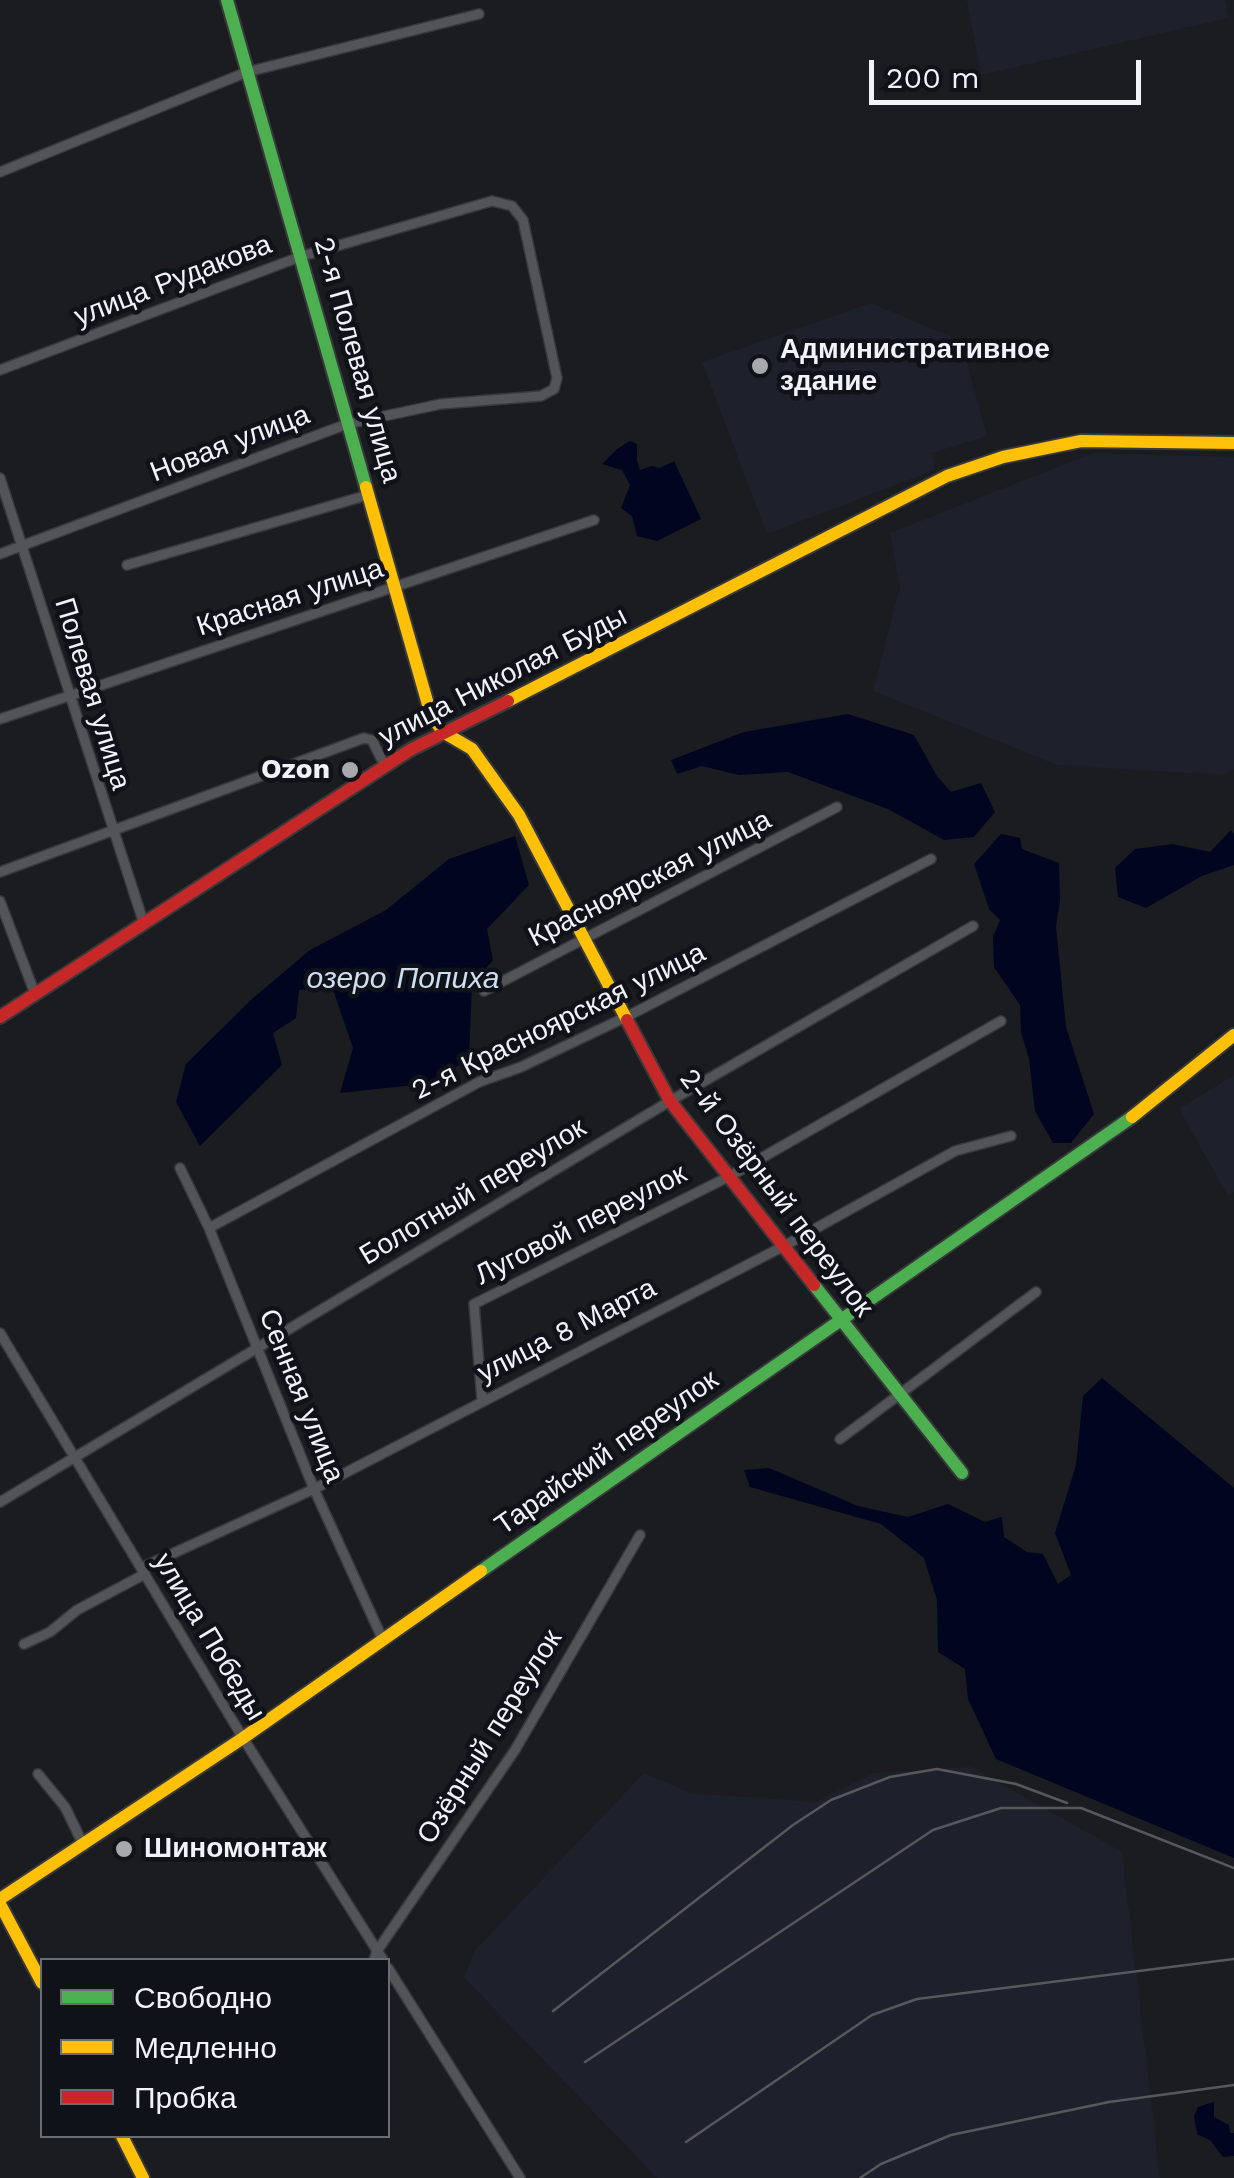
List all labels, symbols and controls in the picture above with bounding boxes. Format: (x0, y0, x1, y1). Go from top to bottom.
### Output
scale bar (874, 40, 1146, 102)
text: 200 m (886, 60, 980, 95)
street label: улица Рудакова (70, 228, 276, 334)
street label: 2-я Полевая улица (306, 233, 408, 487)
place label: Административное здание (780, 333, 1050, 399)
marker: Административное здание (749, 355, 771, 377)
street label: Новая улица (146, 398, 314, 490)
street label: Красная улица (192, 552, 388, 644)
street label: Полевая улица (47, 594, 137, 794)
street label: улица Николая Буды (373, 600, 633, 754)
place label: Ozon (261, 753, 330, 787)
marker: Ozon (339, 759, 361, 781)
street label: Красноярская улица (523, 803, 777, 955)
street label: 2-я Красноярская улица (407, 936, 711, 1108)
water label: озеро Попиха (306, 961, 500, 997)
street label: 2-й Озёрный переулок (672, 1063, 880, 1323)
street label: Болотный переулок (354, 1111, 592, 1273)
street label: Луговой переулок (470, 1157, 692, 1293)
street label: улица 8 Марта (472, 1272, 662, 1390)
street label: Сенная улица (251, 1304, 351, 1488)
street label: Тарайский переулок (489, 1363, 725, 1543)
street label: улица Победы (146, 1547, 272, 1727)
street label: Озёрный переулок (411, 1624, 569, 1850)
place label: Шиномонтаж (144, 1832, 326, 1866)
marker: Шиномонтаж (113, 1838, 135, 1860)
legend (40, 1958, 390, 2138)
text: Свободно (134, 1980, 272, 2015)
text: Медленно (134, 2030, 277, 2065)
text: Пробка (134, 2080, 237, 2115)

